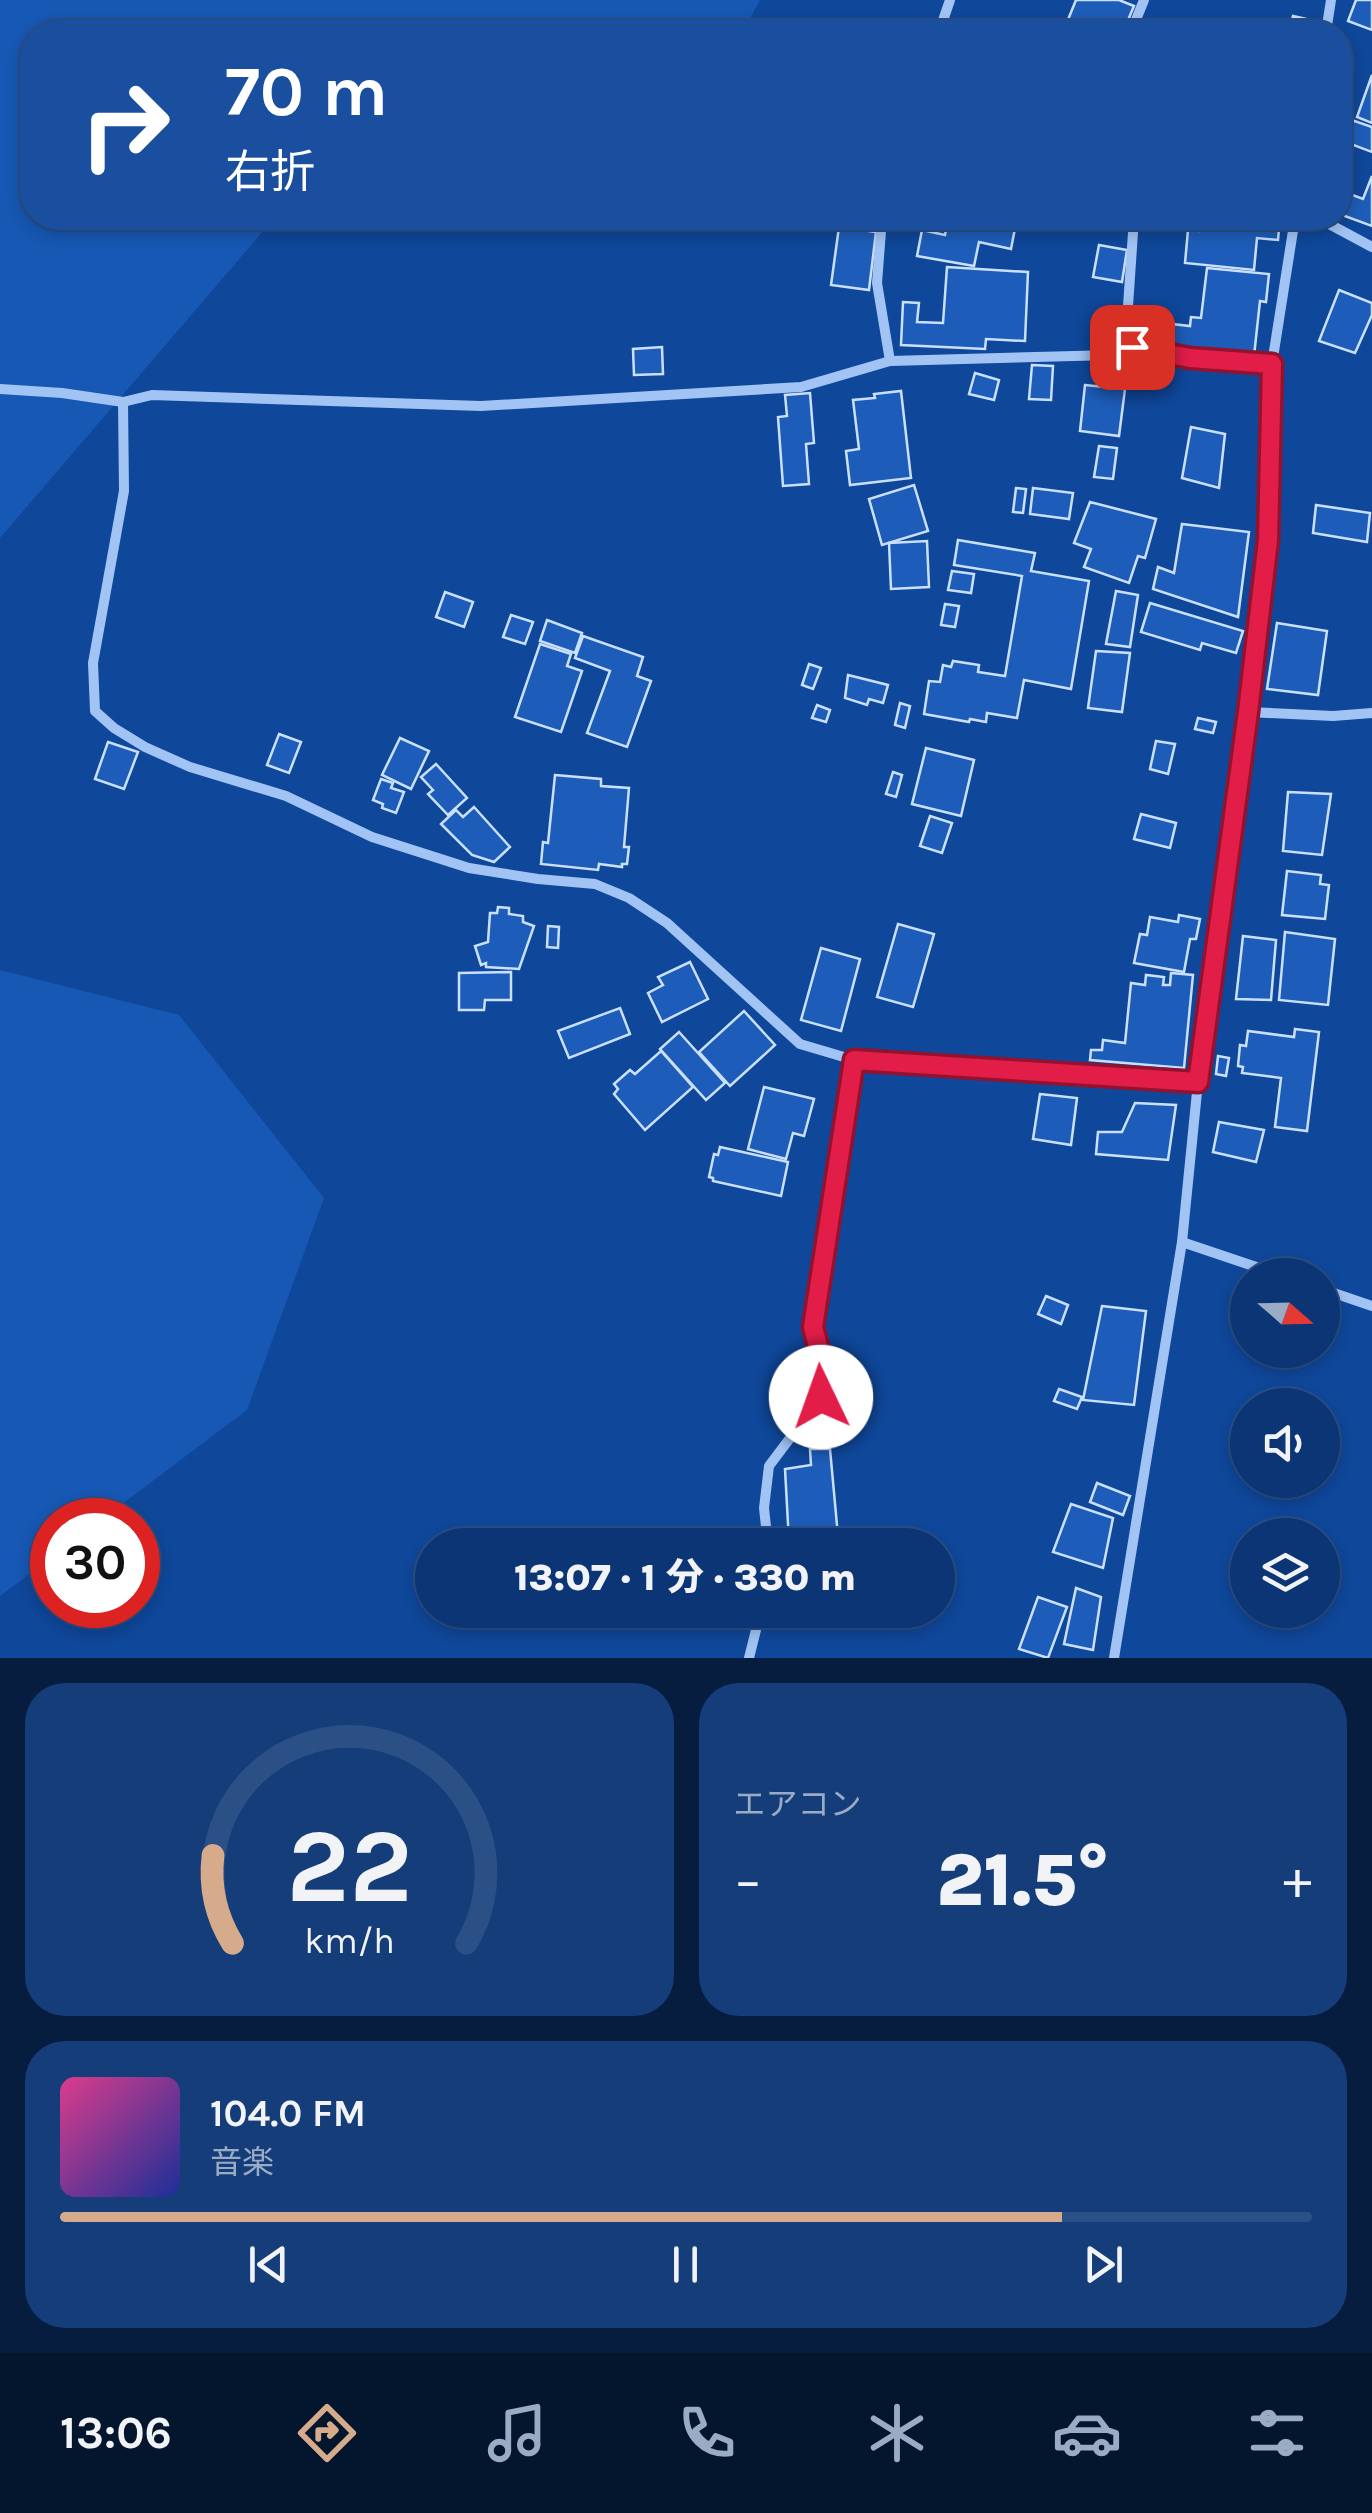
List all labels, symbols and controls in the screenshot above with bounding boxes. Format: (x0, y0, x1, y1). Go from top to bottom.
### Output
text: 70 m (225, 51, 388, 133)
icon: right (60, 60, 190, 190)
text: 右折 (225, 146, 315, 198)
pin (1090, 305, 1175, 390)
icon: arrive (1105, 320, 1160, 375)
north arrow (1230, 1258, 1340, 1368)
map controls (1230, 1258, 1340, 1628)
position arrow (769, 1345, 873, 1449)
button: sound (1230, 1388, 1340, 1498)
speed limit sign: 30 (30, 1498, 160, 1628)
button: layers (1230, 1518, 1340, 1628)
text: 13:07 · 1 分 · 330 m (514, 1555, 856, 1600)
text: エアコン (734, 1786, 862, 1823)
text: 22 (286, 1806, 412, 1927)
text: 21.5° (936, 1836, 1109, 1924)
text: − (734, 1848, 762, 1912)
text: + (1283, 1848, 1312, 1912)
text: km/h (304, 1920, 395, 1962)
text: 104.0 FM (210, 2091, 366, 2136)
text: 音楽 (210, 2144, 274, 2181)
icon: previous (241, 2237, 296, 2292)
icon: pause (658, 2237, 713, 2292)
icon: next (1076, 2237, 1131, 2292)
icon: directions (292, 2398, 362, 2468)
icon: music (482, 2398, 552, 2468)
icon: phone (672, 2398, 742, 2468)
icon: climate (862, 2398, 932, 2468)
icon: car (1052, 2398, 1122, 2468)
icon: filters (1242, 2398, 1312, 2468)
text: 13:06 (60, 2407, 172, 2459)

